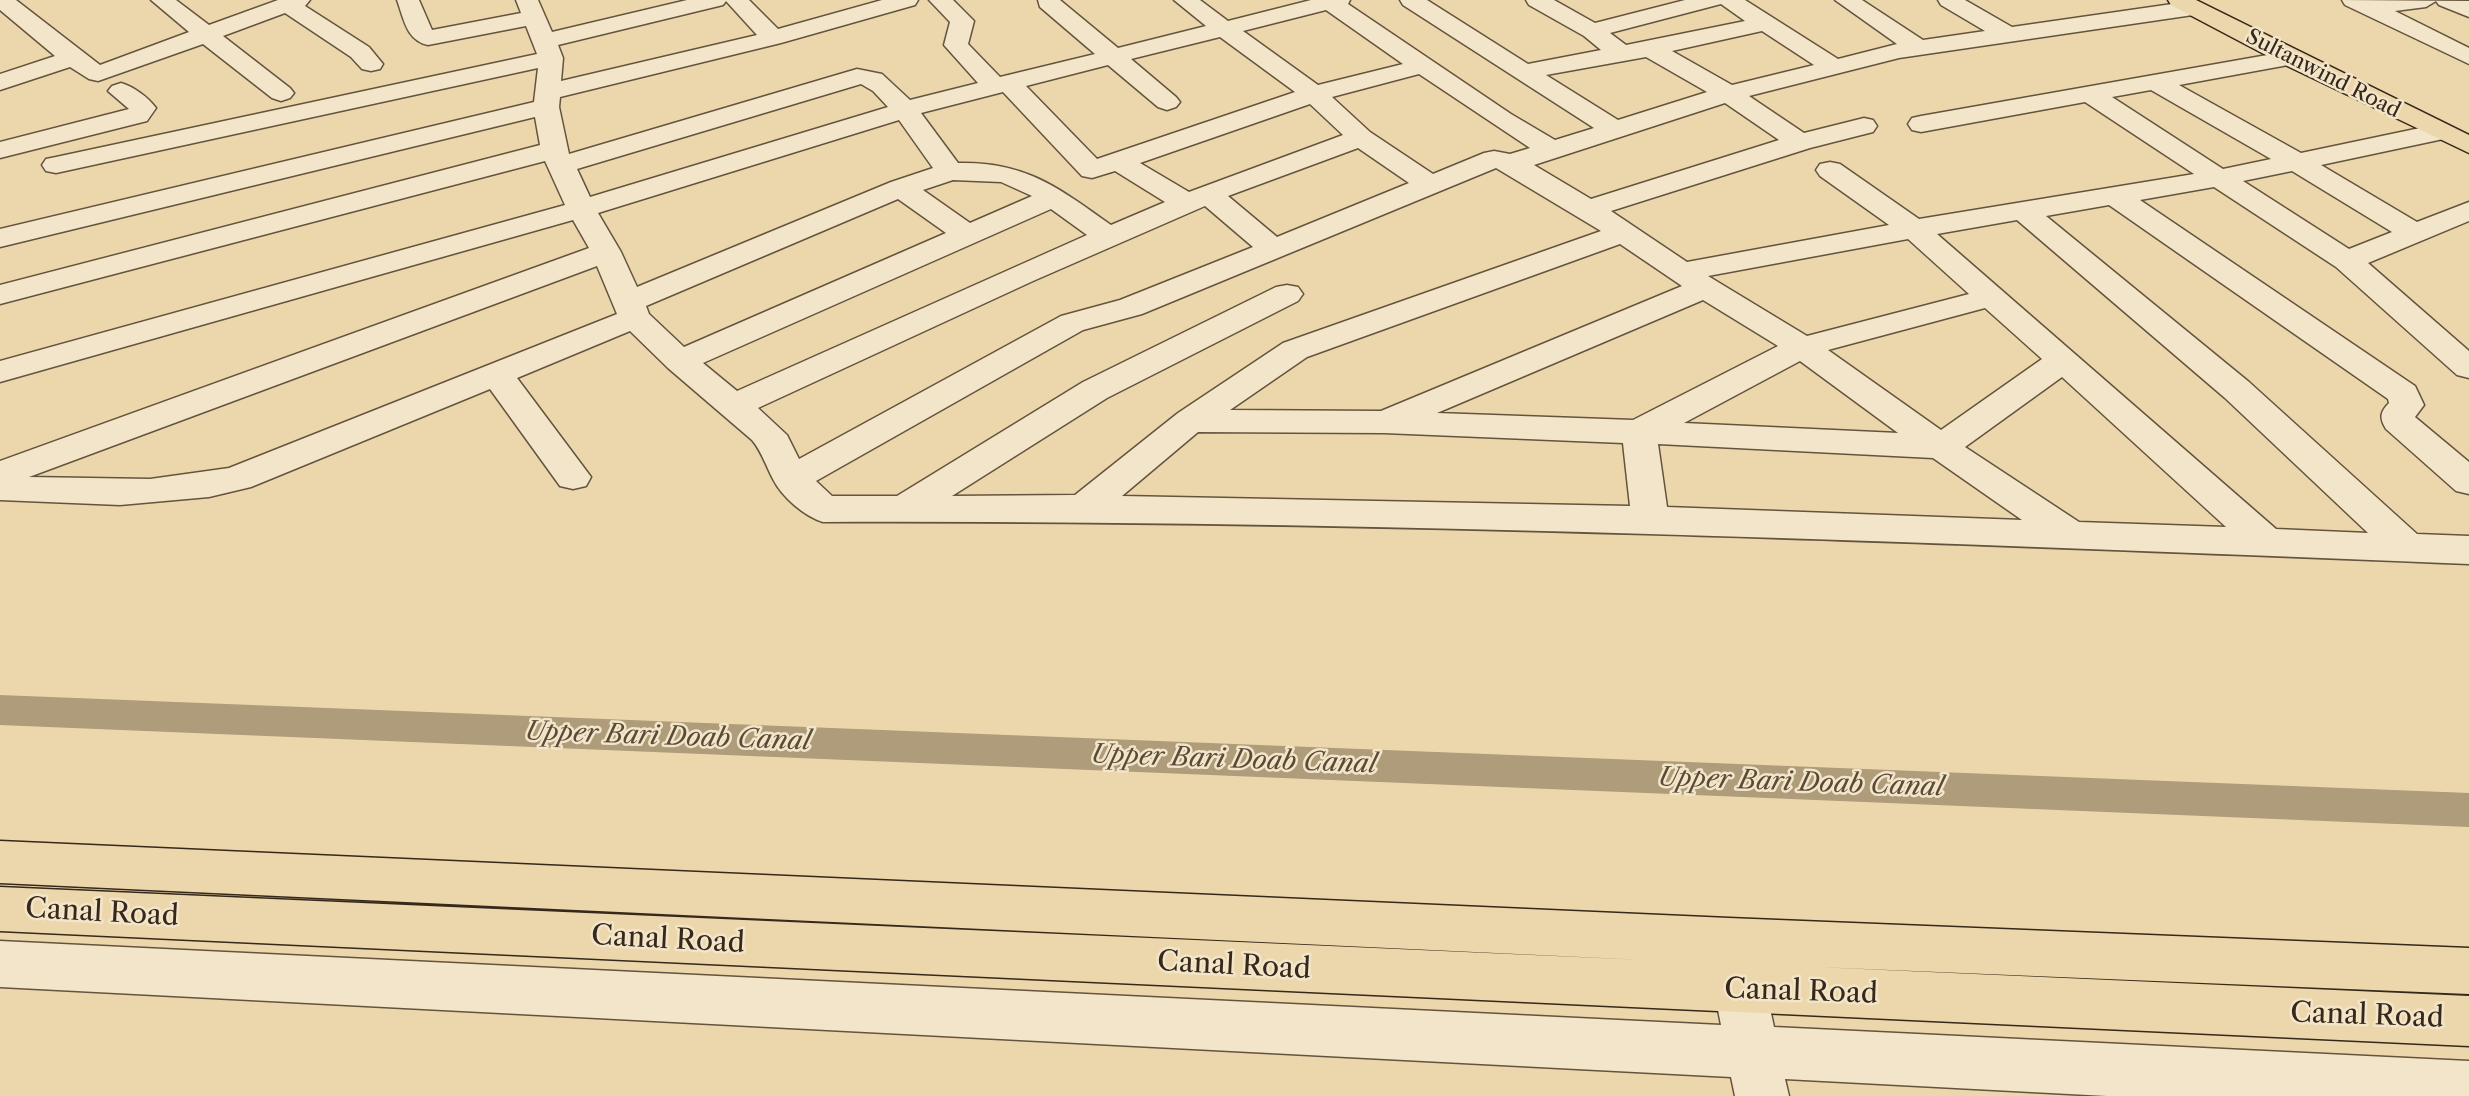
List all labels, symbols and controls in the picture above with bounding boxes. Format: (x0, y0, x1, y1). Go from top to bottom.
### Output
street label: Sultanwind Road (2242, 24, 2404, 124)
water label: Upper Bari Doab Canal (524, 716, 812, 758)
water label: Upper Bari Doab Canal (1090, 739, 1378, 781)
water label: Upper Bari Doab Canal (1657, 762, 1945, 804)
street label: Canal Road (24, 892, 180, 934)
street label: Canal Road (590, 919, 746, 961)
street label: Canal Road (1156, 945, 1312, 987)
street label: Canal Road (1724, 973, 1878, 1011)
street label: Canal Road (2290, 997, 2444, 1035)

